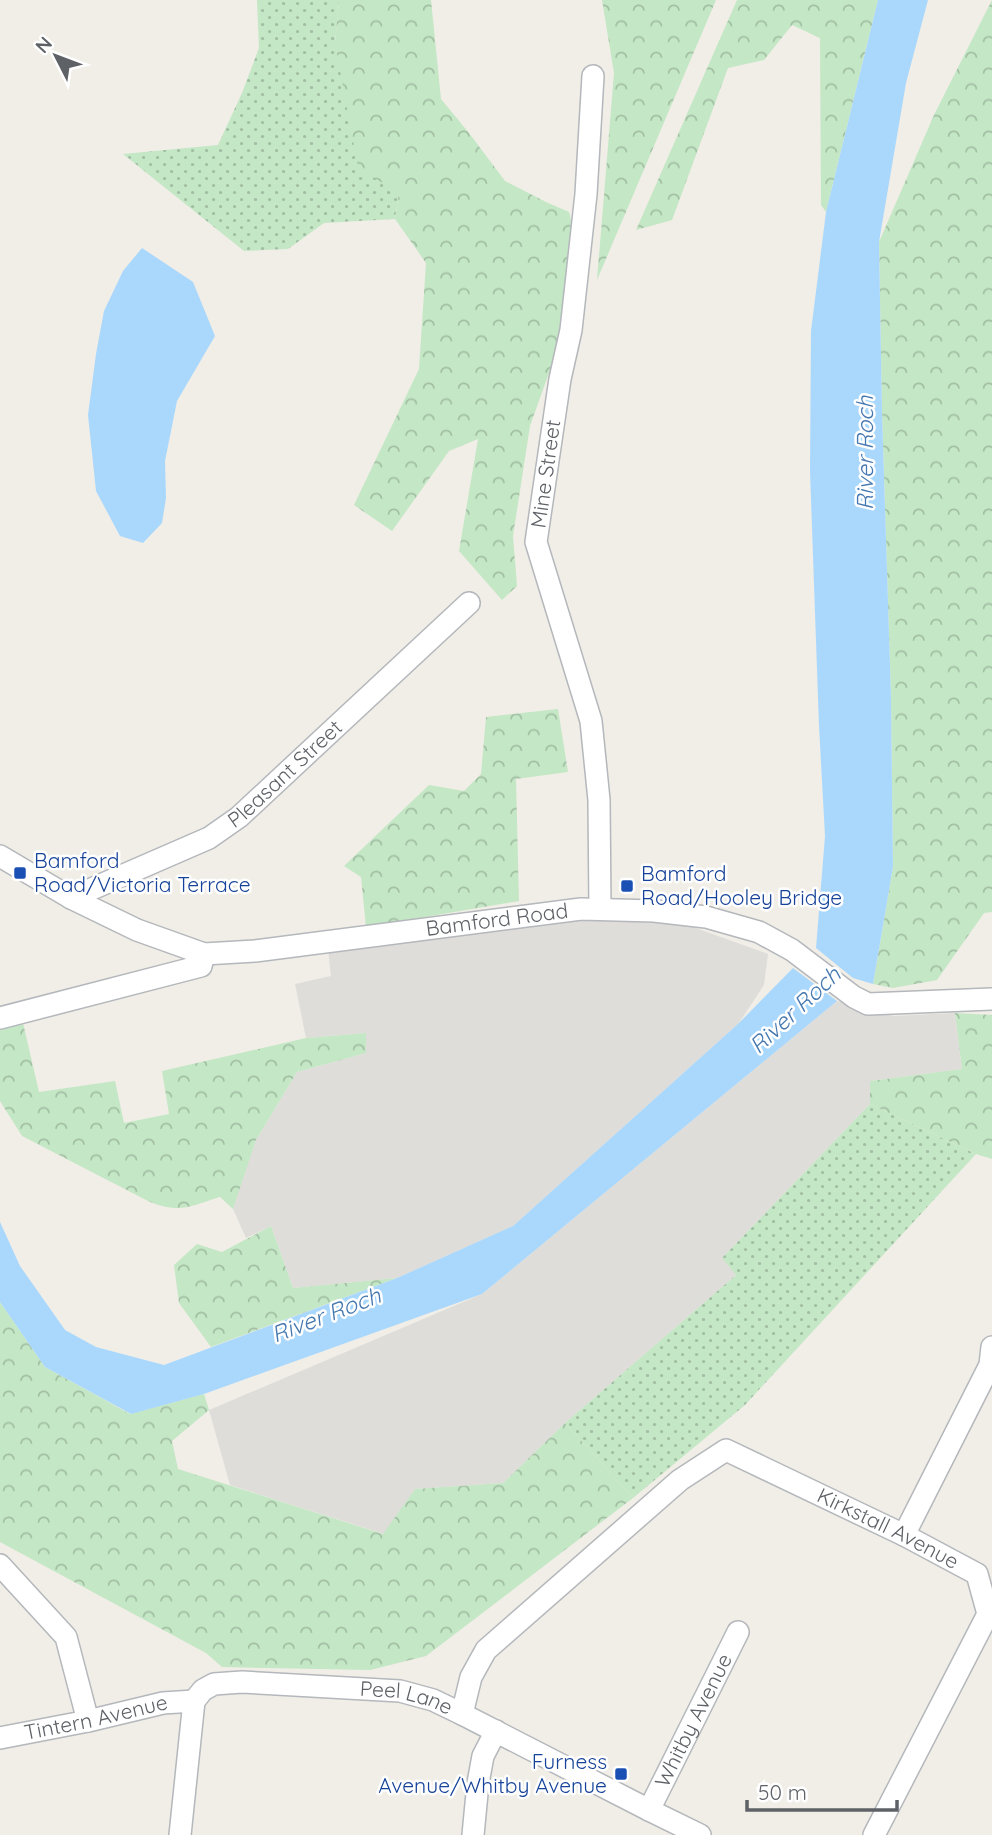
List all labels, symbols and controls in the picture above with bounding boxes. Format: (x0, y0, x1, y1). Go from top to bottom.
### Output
north arrow (21, 21, 91, 91)
text: N (30, 31, 57, 58)
water label: River Roch (850, 395, 879, 510)
street label: Mine Street (525, 418, 565, 530)
street label: Pleasant Street (222, 714, 347, 833)
place label: Bamford Road/Victoria Terrace (34, 847, 251, 897)
place label: Bamford Road/Hooley Bridge (641, 860, 842, 910)
marker: Bamford Road/Victoria Terrace (12, 865, 28, 881)
marker: Bamford Road/Hooley Bridge (619, 878, 635, 894)
street label: Bamford Road (424, 897, 569, 941)
water label: River Roch (743, 959, 847, 1059)
water label: River Roch (267, 1280, 385, 1349)
street label: Kirkstall Avenue (813, 1482, 964, 1574)
street label: Whitby Avenue (649, 1649, 737, 1791)
street label: Peel Lane (359, 1675, 457, 1720)
street label: Tintern Avenue (22, 1688, 170, 1745)
place label: Furness Avenue/Whitby Avenue (378, 1748, 607, 1798)
marker: Furness Avenue/Whitby Avenue (613, 1766, 629, 1782)
scale bar (747, 1769, 898, 1813)
text: 50 m (758, 1779, 807, 1805)

